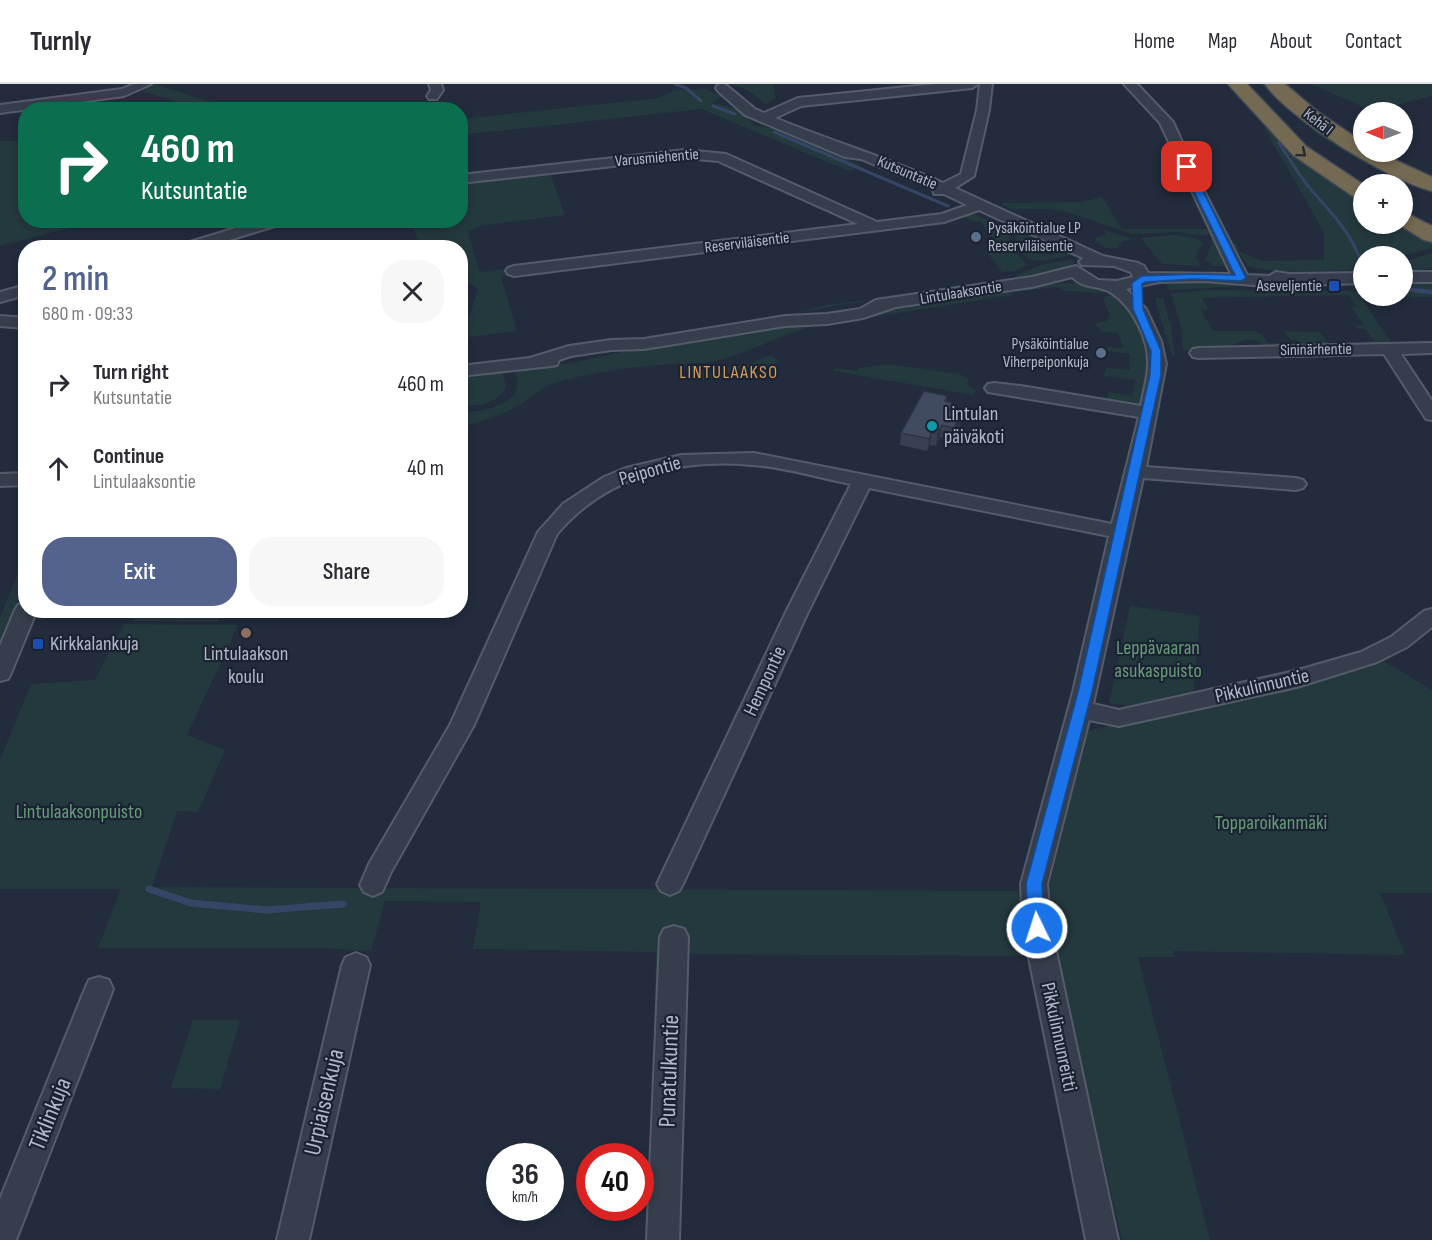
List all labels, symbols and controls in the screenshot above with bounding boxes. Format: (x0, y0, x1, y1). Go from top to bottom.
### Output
text: Turnly (30, 25, 91, 58)
text: Home (1134, 29, 1175, 54)
text: Map (1208, 29, 1237, 54)
text: About (1270, 29, 1312, 54)
text: Contact (1345, 29, 1402, 54)
north arrow (1353, 102, 1413, 162)
map controls (1353, 102, 1413, 306)
street label: Kehä I (1299, 105, 1337, 139)
text: 460 m (141, 124, 235, 175)
icon: right (42, 126, 120, 204)
pin (1161, 141, 1212, 192)
street label: Varusmiehentie (614, 145, 700, 171)
one-way arrow (1295, 146, 1306, 157)
icon: arrive (1170, 150, 1203, 183)
street label: Kutsuntatie (874, 152, 940, 194)
button: + (1353, 174, 1413, 234)
text: Kutsuntatie (141, 175, 248, 207)
place label: Pysäköintialue LP Reserviläisentie (988, 219, 1081, 256)
street label: Reserviläisentie (704, 228, 790, 258)
marker: Pysäköintialue LP Reserviläisentie (969, 230, 983, 244)
button: − (1353, 246, 1413, 306)
text: 2 min (42, 258, 109, 301)
button: close (381, 260, 444, 323)
street label: Lintulaaksontie (919, 277, 1003, 309)
place label: Aseveljentie (1256, 277, 1322, 296)
marker: Aseveljentie (1327, 279, 1341, 293)
text: 680 m · 09:33 (42, 302, 133, 326)
place label: Pysäköintialue Viherpeiponkuja (1003, 335, 1089, 372)
street label: Sininärhentie (1280, 340, 1352, 360)
marker: Pysäköintialue Viherpeiponkuja (1094, 346, 1108, 360)
text: Turn right (93, 359, 169, 386)
district label: LINTULAAKSO (679, 362, 779, 383)
icon: right (42, 368, 75, 401)
text: 460 m (398, 371, 444, 398)
text: Kutsuntatie (93, 386, 172, 410)
place label: Lintulan päiväkoti (944, 402, 1004, 449)
marker: Lintulan päiväkoti (925, 419, 939, 433)
text: Continue (93, 443, 164, 470)
street label: Peipontie (616, 451, 684, 491)
icon: ahead (42, 452, 75, 485)
text: 40 m (407, 455, 444, 482)
text: Lintulaaksontie (93, 470, 196, 494)
button: Exit (42, 537, 237, 606)
button: Share (249, 537, 444, 606)
marker: Lintulaakson koulu (239, 626, 253, 640)
place label: Kirkkalankuja (50, 632, 139, 656)
park label: Leppävaaran asukaspuisto (1114, 636, 1202, 683)
marker: Kirkkalankuja (31, 637, 45, 651)
place label: Lintulaakson koulu (204, 642, 288, 689)
street label: Hempontie (738, 642, 792, 720)
street label: Pikkulinnuntie (1213, 664, 1311, 708)
park label: Lintulaaksonpuisto (16, 800, 142, 824)
park label: Topparoikanmäki (1215, 811, 1327, 835)
position arrow (1005, 896, 1069, 960)
street label: Pikkulinnunreitti (1036, 980, 1082, 1094)
street label: Punatulkuntie (653, 1014, 685, 1128)
street label: Urpiaisenkuja (298, 1046, 350, 1158)
street label: Tiklinkuja (22, 1073, 78, 1155)
speed limit sign: 40 (576, 1143, 654, 1221)
text: 36 (511, 1157, 539, 1193)
text: km/h (512, 1188, 538, 1207)

